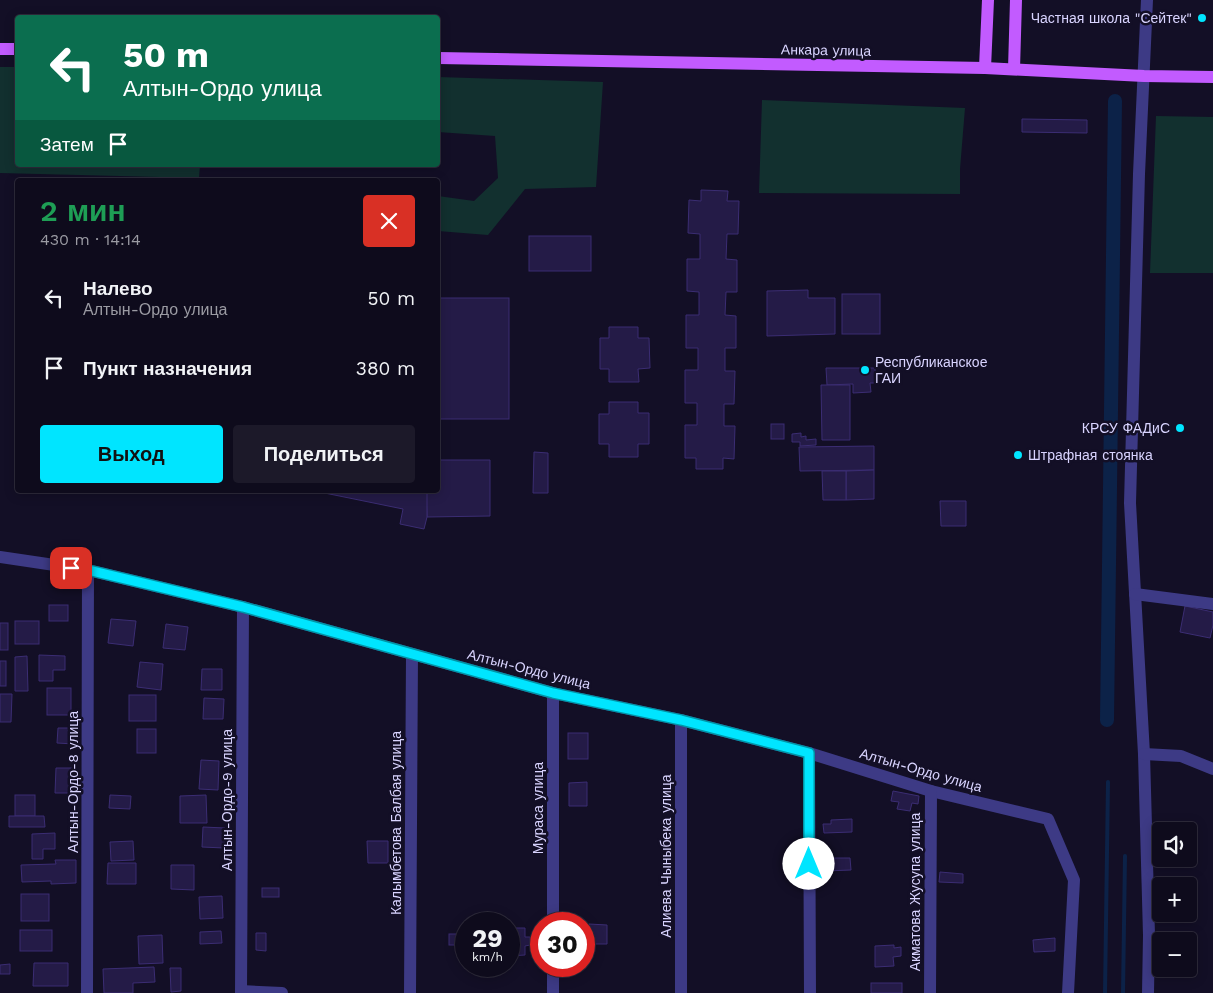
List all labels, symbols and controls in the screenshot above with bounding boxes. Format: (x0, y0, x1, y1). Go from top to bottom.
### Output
place label: Частная школа "Сейтек" (1031, 10, 1192, 26)
marker: Частная школа "Сейтек" (1196, 12, 1208, 24)
text: 50 m (123, 34, 209, 76)
icon: left (40, 35, 105, 100)
street label: Анкара улица (781, 41, 871, 59)
text: Алтын-Ордо улица (123, 76, 322, 101)
icon: arrive (104, 130, 132, 158)
text: Затем (40, 133, 94, 156)
text: 2 мин (40, 193, 126, 228)
button: close (363, 195, 415, 247)
text: 430 m · 14:14 (40, 230, 141, 249)
text: Налево (83, 277, 153, 300)
icon: left (40, 284, 68, 312)
text: 50 m (368, 287, 415, 310)
text: Алтын-Ордо улица (83, 300, 227, 319)
icon: arrive (40, 354, 68, 382)
place label: Республиканское ГАИ (875, 354, 988, 386)
text: Пункт назначения (83, 357, 252, 380)
text: 380 m (356, 357, 415, 380)
marker: Республиканское ГАИ (859, 364, 871, 376)
place label: КРСУ ФАДиС (1082, 420, 1170, 436)
marker: КРСУ ФАДиС (1174, 422, 1186, 434)
button: Выход (40, 425, 223, 483)
button: Поделиться (233, 425, 415, 483)
place label: Штрафная стоянка (1028, 447, 1153, 463)
marker: Штрафная стоянка (1012, 449, 1024, 461)
pin (50, 547, 92, 589)
icon: arrive (57, 554, 85, 582)
street label: Алтын-Ордо улица (466, 646, 592, 692)
street label: Алтын-Ордо-8 улица (65, 711, 81, 853)
street label: Алтын-Ордо-9 улица (219, 729, 235, 871)
street label: Калымбетова Балбая улица (388, 731, 404, 915)
street label: Алтын-Ордо улица (858, 745, 984, 795)
street label: Мураса улица (530, 762, 546, 854)
street label: Алиева Чыныбека улица (658, 774, 674, 938)
street label: Акматова Жусупа улица (907, 812, 923, 971)
map controls (1152, 822, 1197, 977)
button: sound (1152, 822, 1197, 867)
position arrow (782, 837, 834, 889)
button: + (1152, 877, 1197, 922)
speed limit sign: 30 (530, 912, 595, 977)
text: 29 (472, 924, 503, 953)
button: − (1152, 932, 1197, 977)
text: km/h (472, 950, 503, 964)

